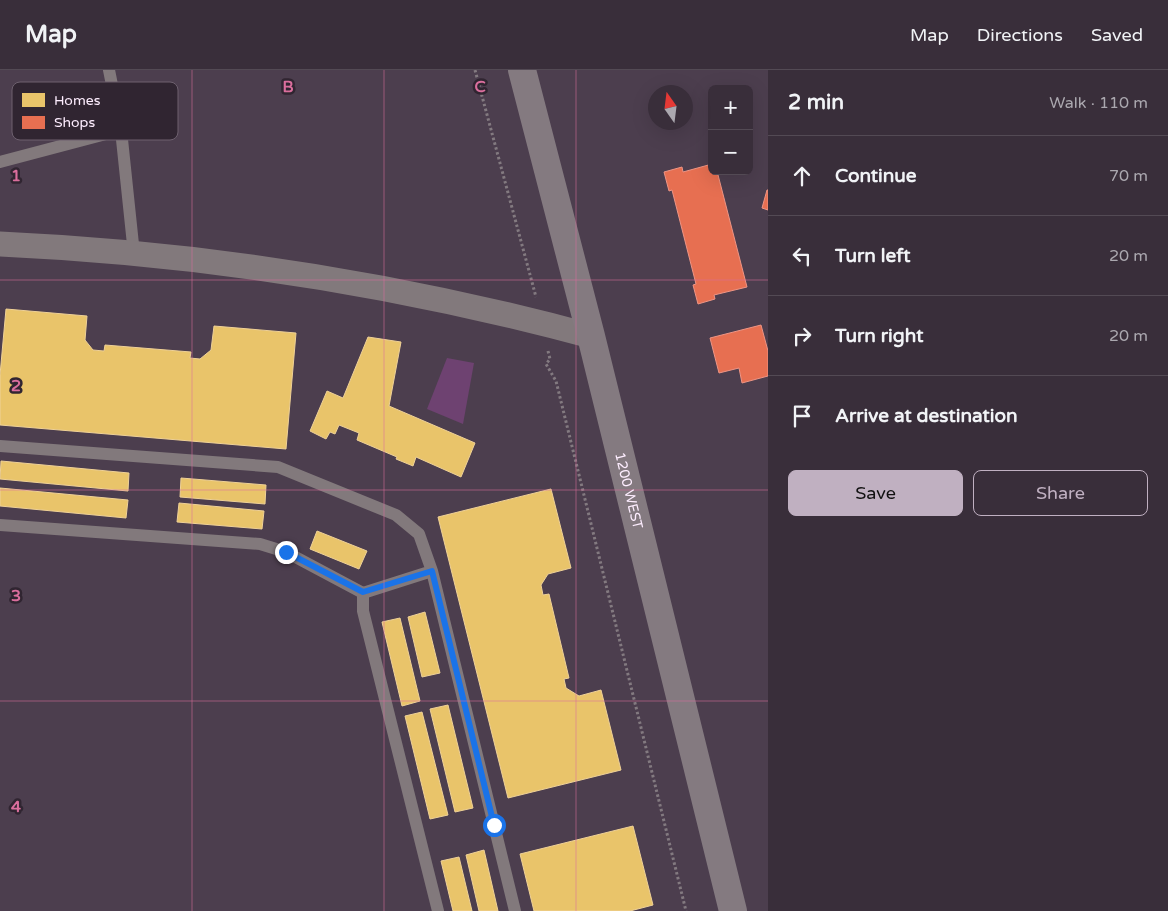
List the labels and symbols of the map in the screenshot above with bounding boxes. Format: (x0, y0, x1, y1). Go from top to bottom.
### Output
text: B (282, 77, 294, 97)
text: C (474, 77, 486, 97)
legend (12, 82, 178, 140)
north arrow (648, 85, 693, 130)
text: Homes (54, 92, 101, 109)
text: Shops (54, 114, 95, 131)
text: 1 (11, 166, 21, 186)
text: 2 (11, 376, 21, 396)
street label: 1200 WEST (611, 450, 647, 531)
route end (275, 541, 298, 564)
text: 3 (11, 586, 21, 606)
text: 4 (11, 797, 21, 817)
route start (483, 814, 506, 837)

